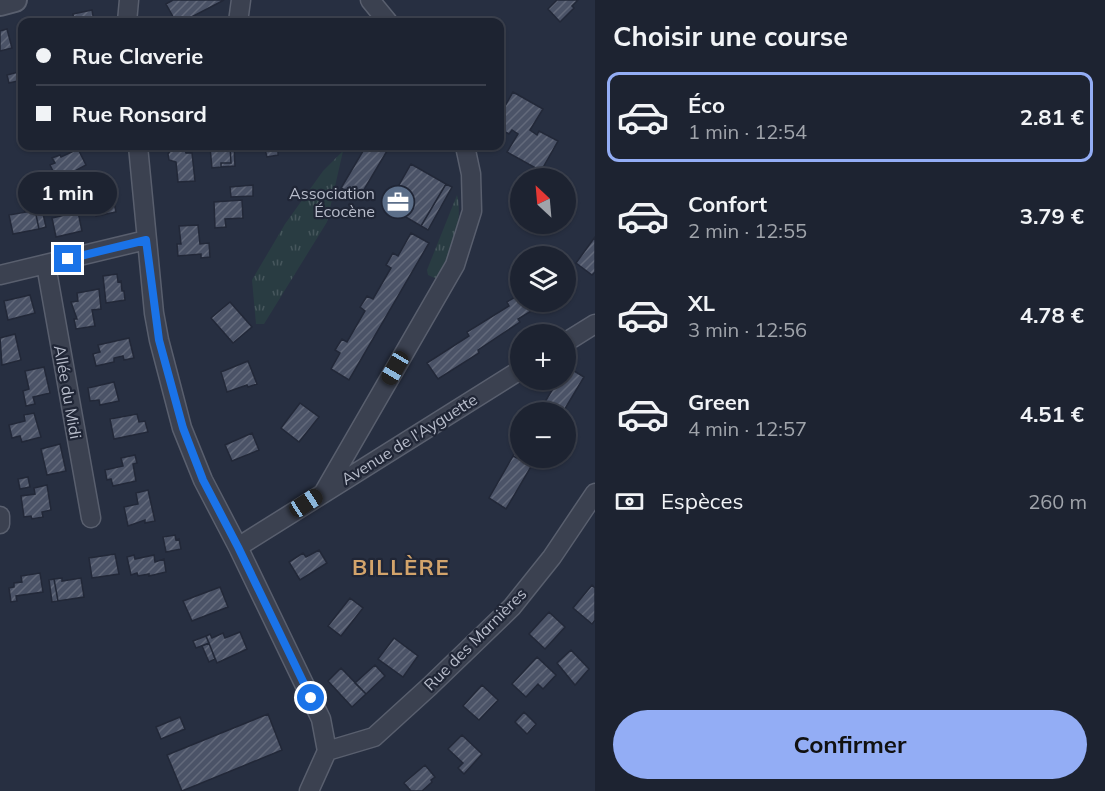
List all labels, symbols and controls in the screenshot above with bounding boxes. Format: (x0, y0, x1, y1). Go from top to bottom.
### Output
text: Choisir une course (613, 19, 848, 53)
text: Rue Claverie (72, 42, 203, 70)
icon: car (616, 90, 670, 144)
text: Éco (688, 91, 725, 119)
text: Rue Ronsard (72, 100, 207, 128)
text: 2.81 € (1020, 103, 1084, 131)
text: 1 min · 12:54 (688, 119, 807, 144)
north arrow (510, 168, 576, 234)
map controls (510, 168, 576, 468)
callout: 1 min (19, 172, 118, 214)
text: 1 min (41, 180, 94, 205)
place label: Association Écocène (289, 183, 375, 221)
office icon: Association Écocène (380, 184, 416, 220)
icon: car (616, 189, 670, 243)
text: Confort (688, 190, 767, 218)
text: 3.79 € (1020, 202, 1084, 230)
text: 2 min · 12:55 (688, 218, 807, 243)
route end (54, 245, 81, 272)
button: layers (510, 246, 576, 312)
icon: car (616, 288, 670, 342)
text: XL (688, 289, 715, 317)
text: 4.78 € (1020, 301, 1084, 329)
text: 3 min · 12:56 (688, 317, 807, 342)
button: + (510, 324, 576, 390)
street label: Allée du Midi (50, 344, 86, 440)
car (378, 348, 412, 388)
icon: car (616, 387, 670, 441)
text: Green (688, 388, 750, 416)
street label: Avenue de l'Ayguette (337, 389, 481, 489)
text: 4.51 € (1020, 400, 1084, 428)
button: − (510, 402, 576, 468)
text: 4 min · 12:57 (688, 416, 807, 441)
icon: cash (613, 485, 646, 518)
car (286, 486, 326, 520)
text: Espèces (661, 487, 743, 515)
text: 260 m (1028, 489, 1087, 514)
district label: BILLÈRE (352, 553, 450, 581)
street label: Rue des Marnières (419, 583, 531, 695)
route start (297, 684, 324, 711)
button: Confirmer (613, 710, 1087, 779)

